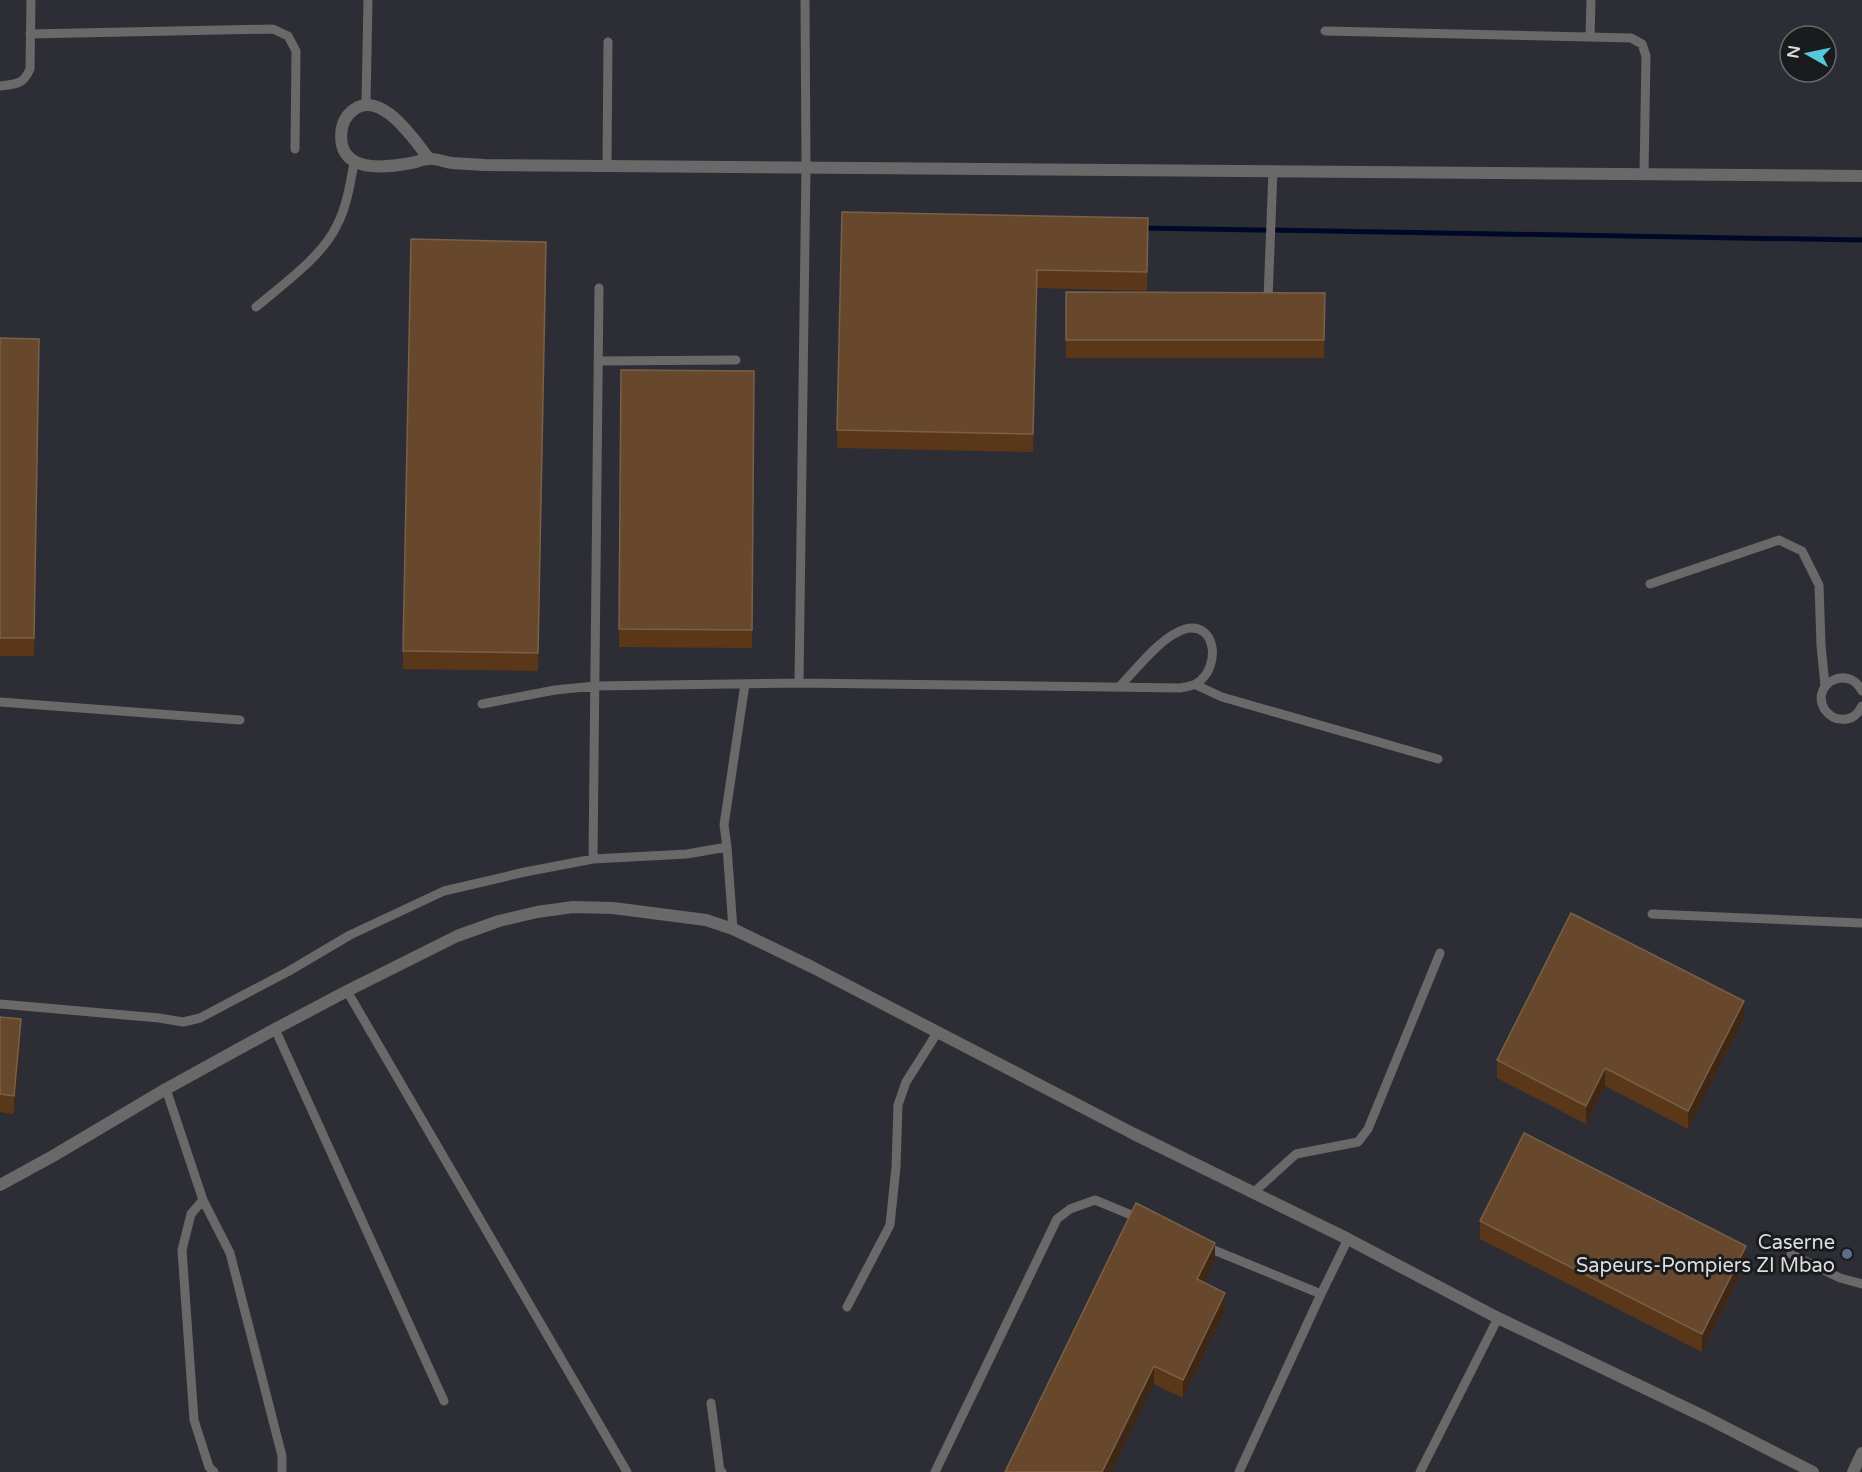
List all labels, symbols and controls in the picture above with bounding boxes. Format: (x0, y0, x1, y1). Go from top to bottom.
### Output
north arrow (1778, 24, 1838, 84)
text: N (1783, 44, 1805, 60)
place label: Caserne Sapeurs-Pompiers ZI Mbao (1576, 1231, 1835, 1278)
marker: Caserne Sapeurs-Pompiers ZI Mbao (1840, 1247, 1854, 1261)

